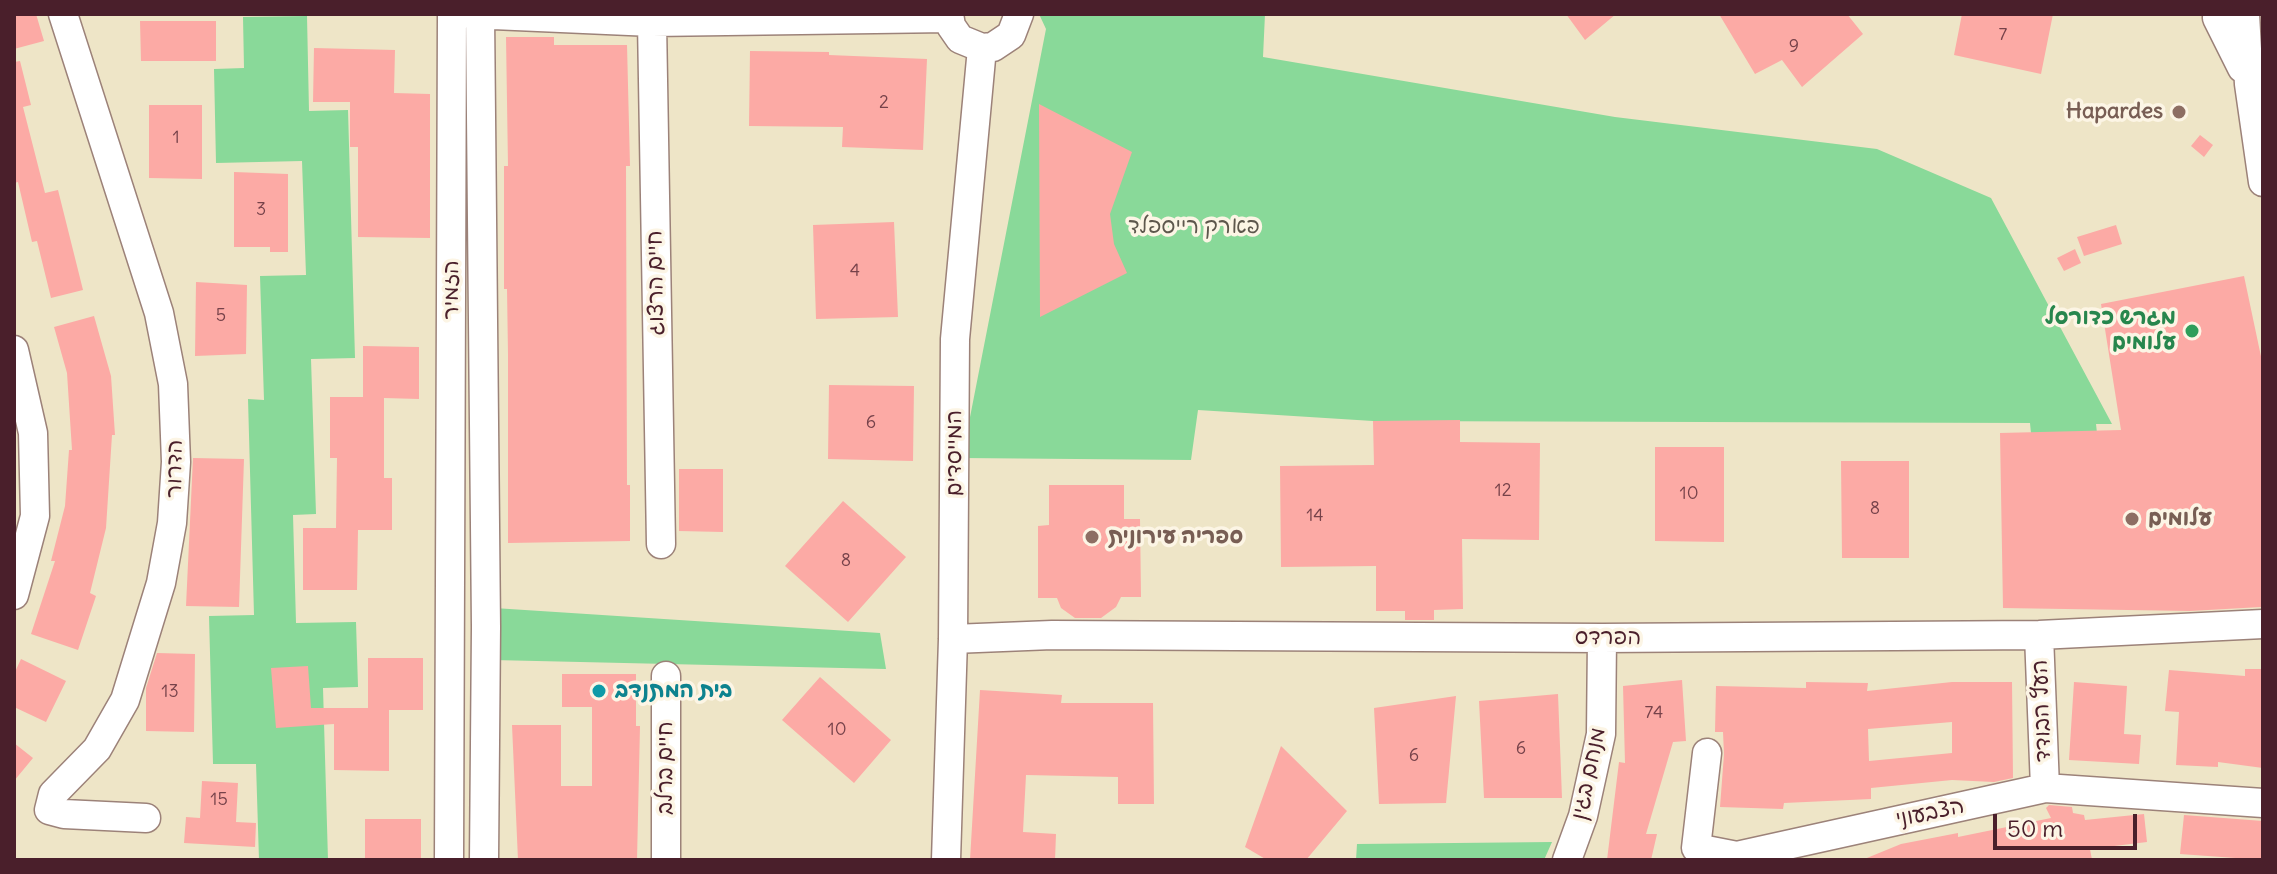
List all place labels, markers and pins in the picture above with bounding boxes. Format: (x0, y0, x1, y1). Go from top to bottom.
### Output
place label: Hapardes (2066, 99, 2163, 125)
marker: Hapardes (2170, 103, 2188, 121)
place label: מגרש כדורסל עלומים (2045, 305, 2176, 356)
marker: מגרש כדורסל עלומים (2183, 322, 2201, 340)
place label: עלומים (2148, 506, 2212, 532)
marker: עלומים (2123, 510, 2141, 528)
place label: ספריה עירונית (1108, 524, 1243, 550)
marker: ספריה עירונית (1083, 528, 1101, 546)
place label: בית המתנדב (615, 678, 732, 704)
marker: בית המתנדב (590, 682, 608, 700)

